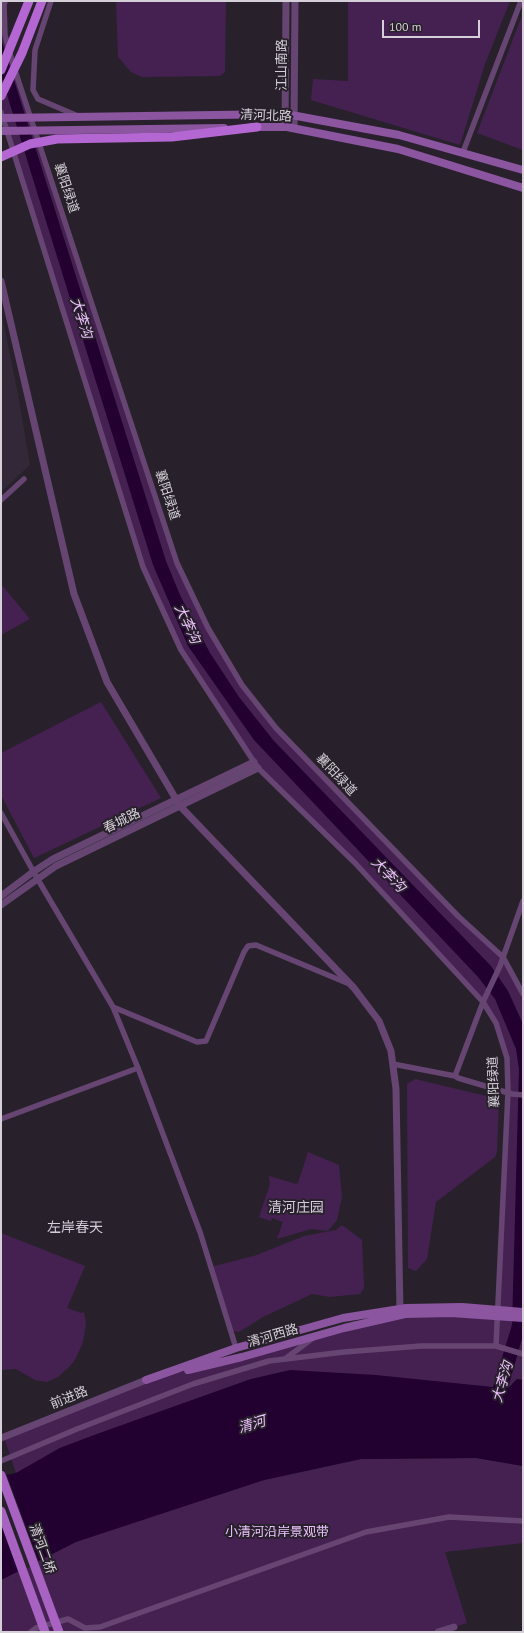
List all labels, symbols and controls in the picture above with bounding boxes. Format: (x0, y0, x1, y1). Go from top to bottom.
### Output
scale bar (384, 12, 482, 38)
text: 100 m (389, 19, 422, 34)
street label: 江山南路 (274, 39, 290, 91)
street label: 清河北路 (240, 107, 292, 125)
street label: 襄阳绿道 (51, 161, 81, 215)
water label: 大李沟 (67, 295, 95, 341)
street label: 襄阳绿道 (152, 468, 182, 522)
water label: 大李沟 (171, 601, 203, 647)
street label: 襄阳绿道 (313, 751, 359, 799)
street label: 春城路 (101, 805, 143, 837)
water label: 大李沟 (367, 854, 409, 896)
street label: 襄阳绿道 (485, 1056, 503, 1108)
district label: 清河庄园 (268, 1200, 324, 1216)
district label: 左岸春天 (47, 1220, 103, 1236)
street label: 清河西路 (246, 1321, 300, 1351)
water label: 大李沟 (489, 1359, 517, 1405)
street label: 前进路 (48, 1383, 90, 1413)
water label: 清河 (236, 1413, 268, 1437)
street label: 清河二桥 (26, 1522, 58, 1576)
park label: 小清河沿岸景观带 (225, 1524, 329, 1540)

